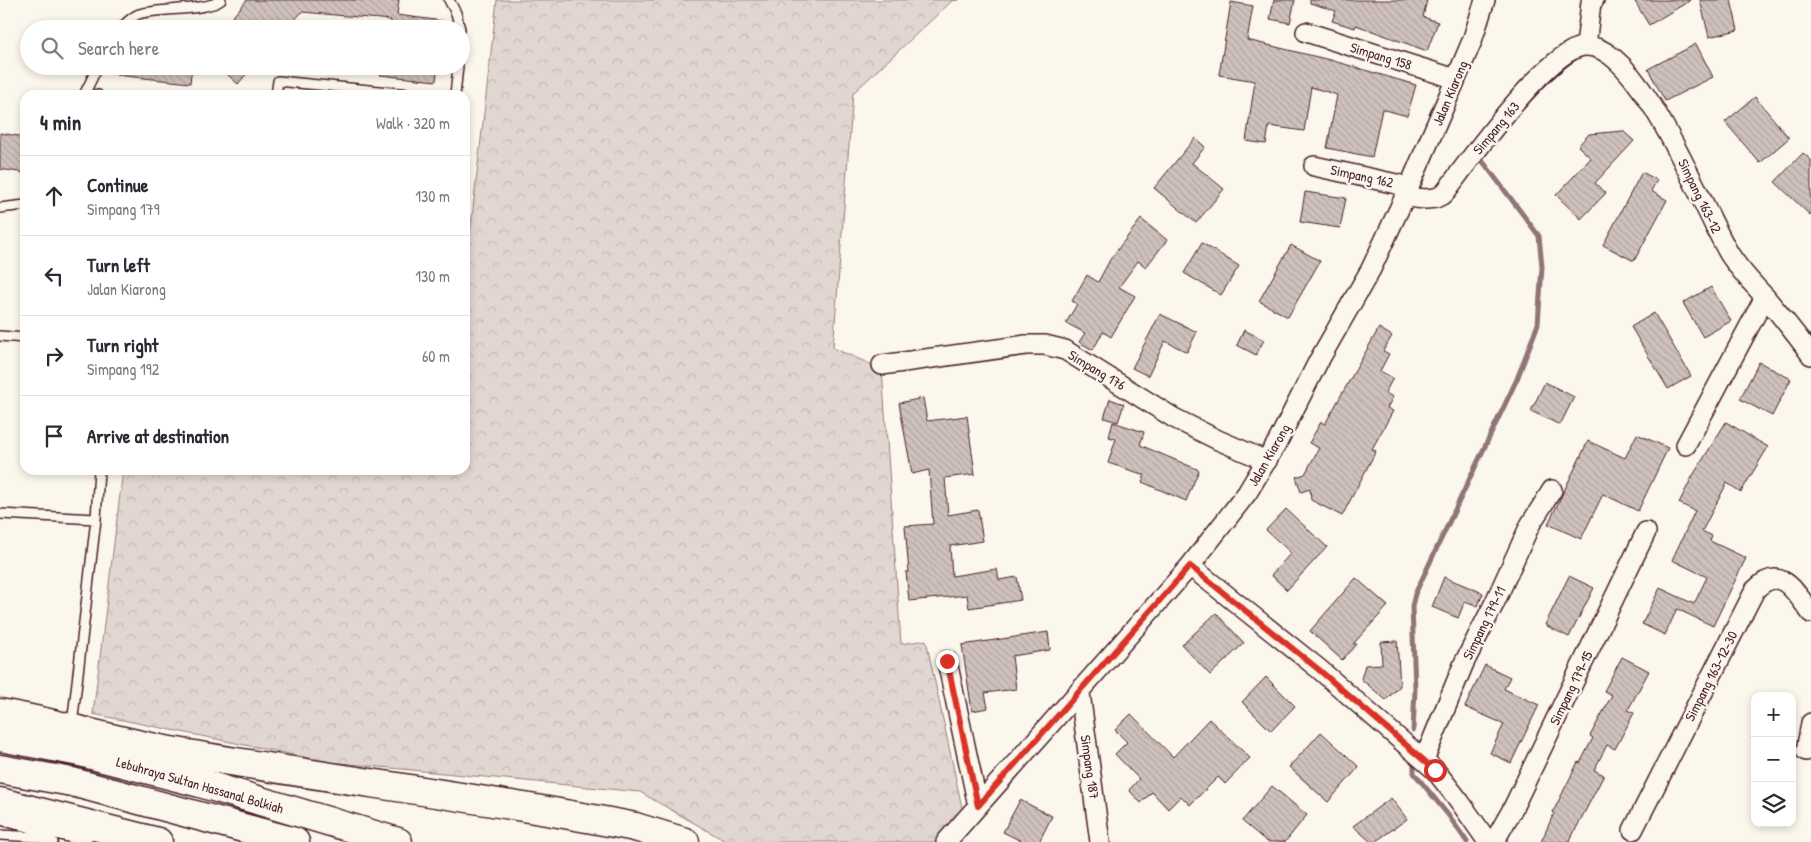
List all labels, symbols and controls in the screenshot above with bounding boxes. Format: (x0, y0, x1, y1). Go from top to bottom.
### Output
search box (20, 20, 470, 75)
icon: search (38, 34, 66, 62)
text: Search here (78, 35, 159, 61)
street label: Simpang 158 (1348, 37, 1414, 75)
street label: Jalan Kiarong (1427, 57, 1473, 129)
street label: Simpang 163 (1468, 97, 1524, 159)
text: 4 min (40, 108, 81, 137)
text: Walk · 320 m (376, 112, 450, 134)
street label: Simpang 163-12 (1673, 155, 1727, 237)
street label: Simpang 162 (1329, 160, 1396, 192)
text: Continue (87, 172, 148, 198)
icon: ahead (40, 182, 68, 210)
text: 130 m (415, 185, 450, 207)
text: Simpang 179 (87, 198, 160, 220)
text: Turn left (87, 252, 150, 278)
icon: left (40, 262, 68, 290)
text: 130 m (415, 265, 450, 287)
text: Jalan Kiarong (87, 278, 166, 300)
text: Turn right (87, 332, 158, 358)
icon: right (40, 342, 68, 370)
text: 60 m (422, 345, 450, 367)
street label: Simpang 176 (1064, 345, 1130, 395)
text: Simpang 192 (87, 358, 159, 380)
street label: Jalan Kiarong (1243, 420, 1295, 490)
icon: arrive (40, 422, 68, 450)
text: Arrive at destination (87, 423, 229, 449)
street label: Simpang 179-11 (1458, 583, 1510, 663)
street label: Simpang 163-12-30 (1680, 627, 1742, 725)
street label: Simpang 179-15 (1544, 648, 1598, 728)
route end (936, 650, 959, 673)
map controls (1751, 692, 1796, 827)
button: + (1751, 692, 1796, 737)
street label: Simpang 187 (1076, 734, 1104, 800)
button: − (1751, 737, 1796, 782)
street label: Lebuhraya Sultan Hassanal Bolkiah (114, 752, 286, 818)
route start (1424, 759, 1447, 782)
button: layers (1751, 782, 1796, 827)

